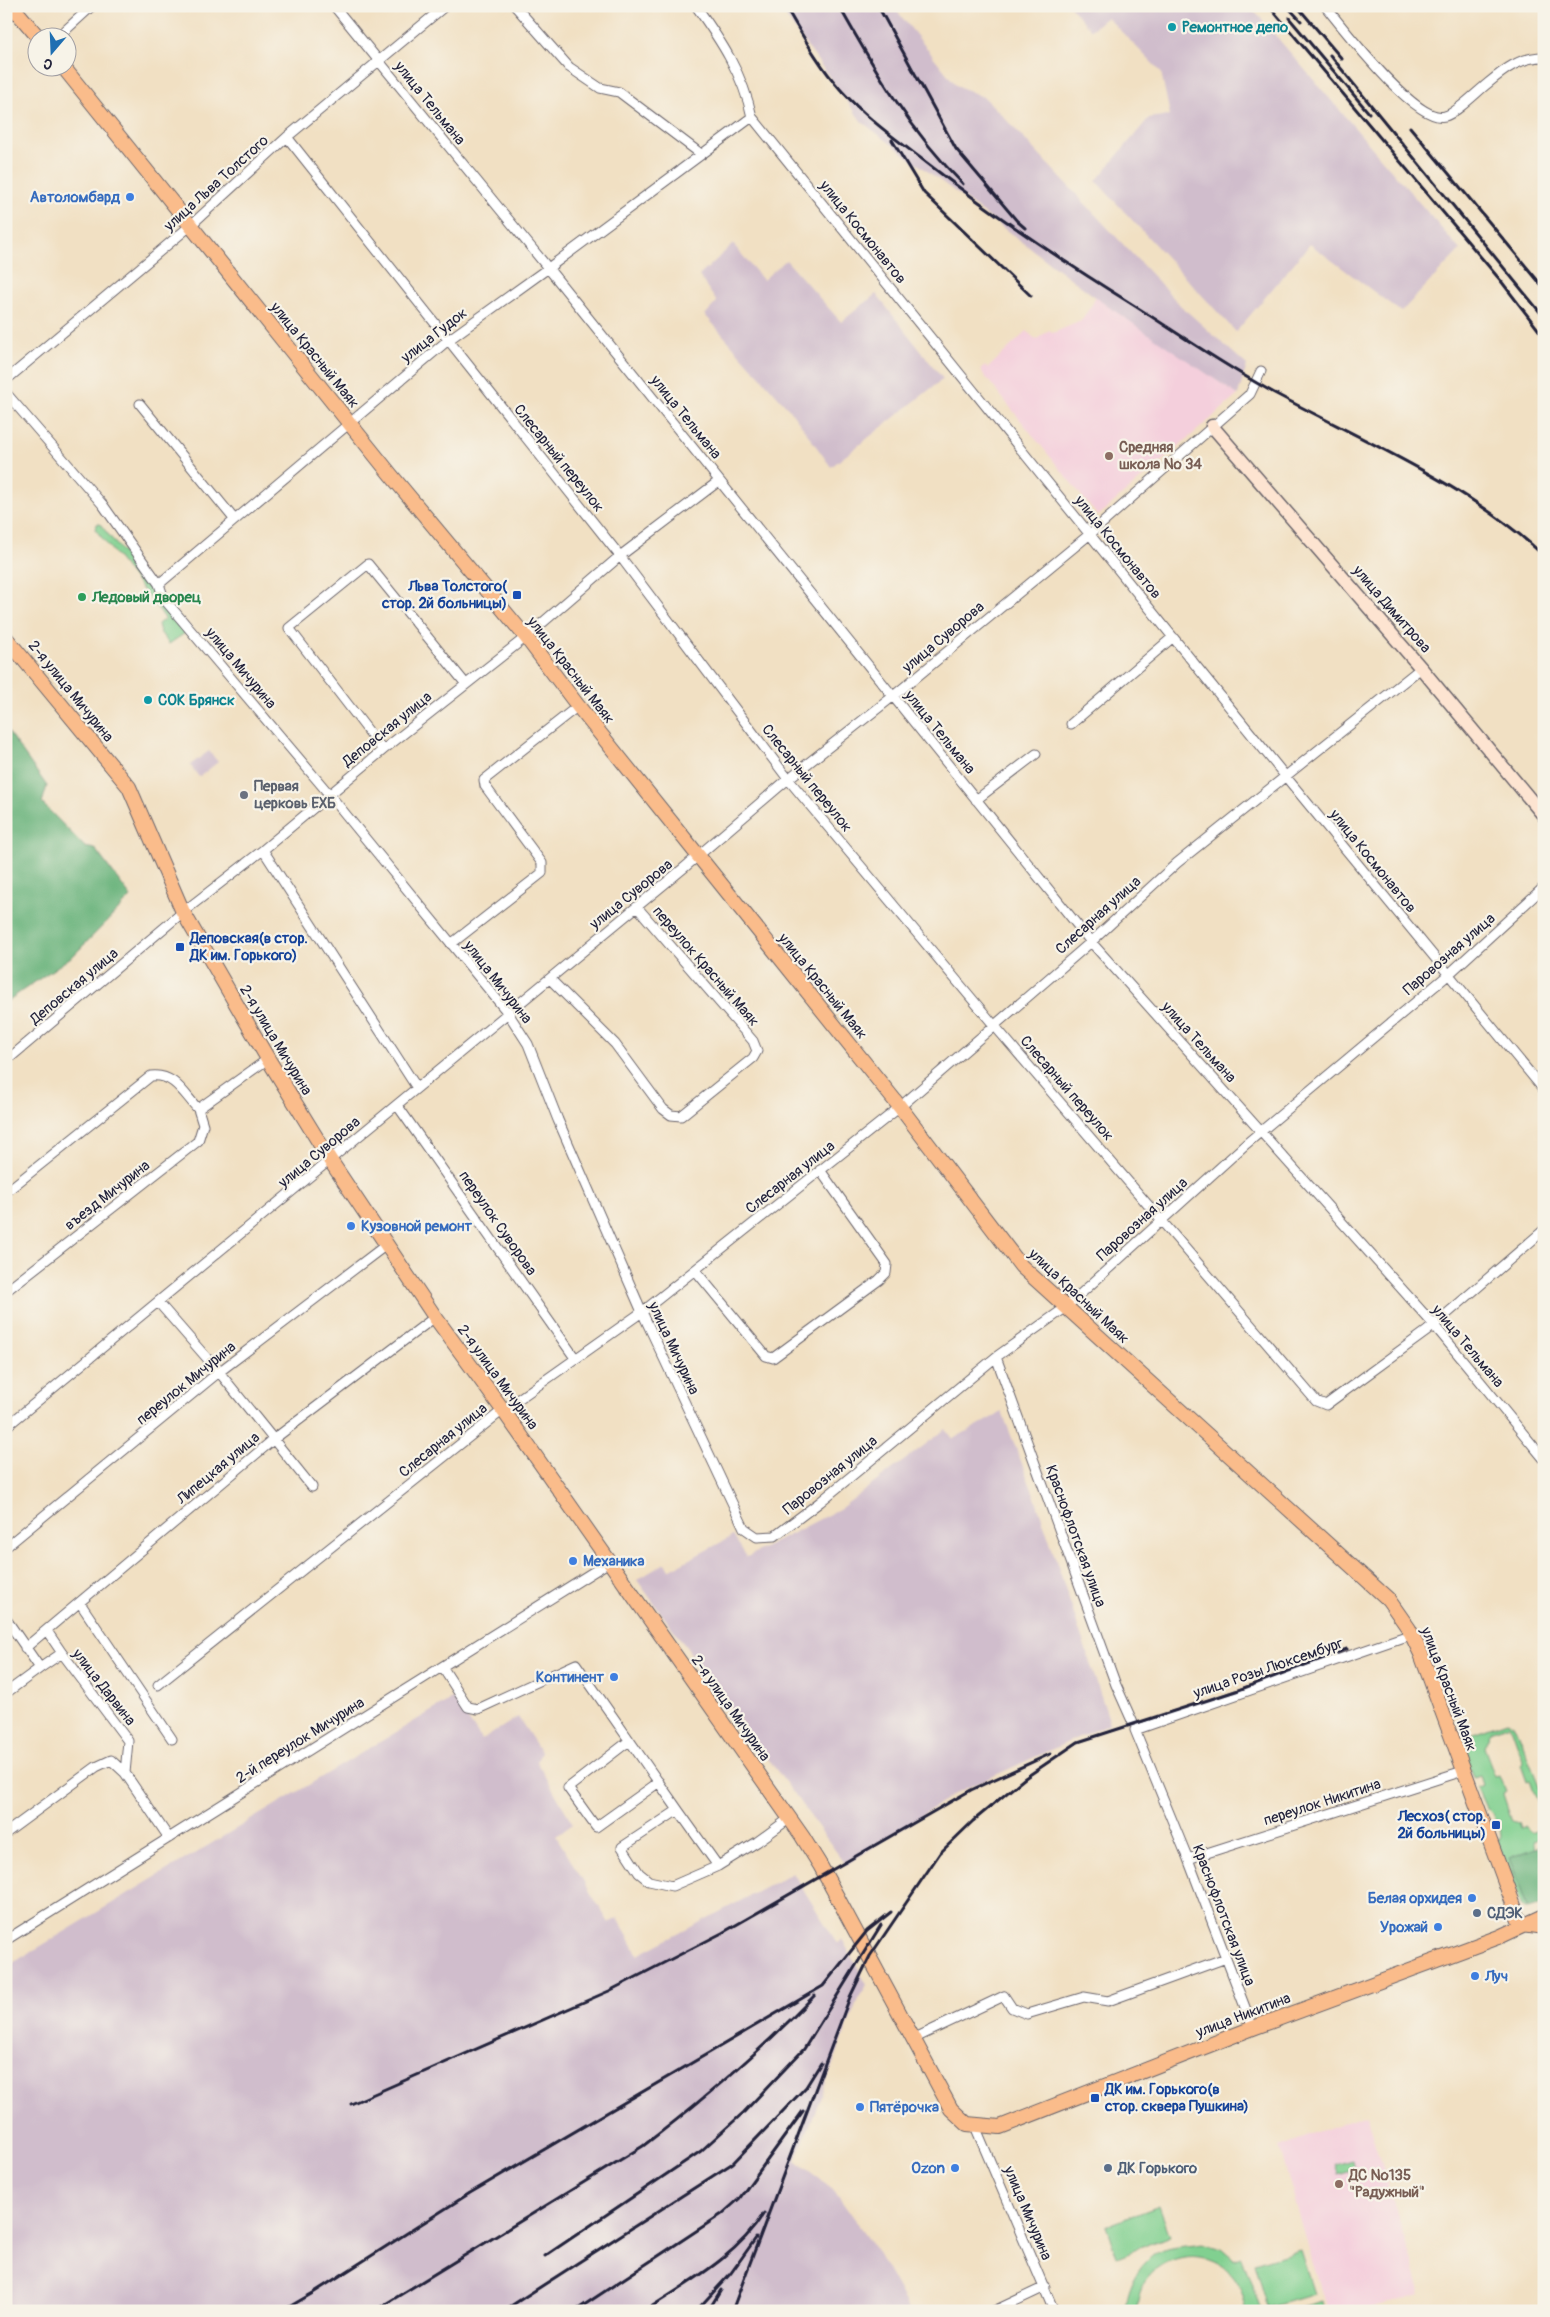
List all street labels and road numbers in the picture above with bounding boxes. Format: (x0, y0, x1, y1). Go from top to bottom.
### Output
street label: улица Тельмана (389, 57, 469, 149)
street label: улица Льва Толстого (159, 131, 273, 236)
street label: улица Космонавтов (814, 176, 910, 288)
street label: улица Красный Маяк (265, 298, 363, 412)
street label: улица Гудок (397, 303, 471, 368)
street label: улица Тельмана (645, 371, 725, 463)
street label: Слесарный переулок (509, 400, 608, 516)
street label: улица Космонавтов (1069, 491, 1165, 603)
street label: улица Димитрова (1348, 561, 1435, 657)
street label: улица Суворова (898, 598, 988, 678)
street label: улица Красный Маяк (522, 612, 619, 728)
street label: улица Мичурина (200, 623, 280, 713)
street label: 2-я улица Мичурина (24, 637, 117, 746)
street label: улица Тельмана (899, 686, 979, 778)
street label: Деповская улица (338, 688, 436, 772)
street label: Слесарный переулок (757, 720, 856, 836)
street label: улица Космонавтов (1324, 805, 1420, 917)
street label: улица Суворова (585, 855, 677, 934)
street label: Слесарная улица (1052, 872, 1145, 959)
street label: переулок Красный Маяк (648, 902, 763, 1031)
street label: Паровозная улица (1399, 909, 1499, 1000)
street label: улица Красный Маяк (773, 929, 871, 1043)
street label: улица Мичурина (459, 936, 536, 1028)
street label: Деповская улица (26, 944, 122, 1029)
street label: 2-я улица Мичурина (235, 982, 316, 1099)
street label: улица Тельмана (1157, 997, 1240, 1087)
street label: Слесарный переулок (1016, 1032, 1118, 1145)
street label: улица Суворова (274, 1113, 364, 1193)
street label: Слесарная улица (742, 1137, 839, 1218)
street label: въезд Мичурина (61, 1156, 154, 1235)
street label: переулок Суворова (454, 1167, 541, 1279)
street label: Паровозная улица (1093, 1174, 1192, 1265)
street label: улица Красный Маяк (1024, 1244, 1133, 1348)
street label: улица Мичурина (643, 1298, 703, 1398)
street label: улица Тельмана (1427, 1300, 1508, 1392)
street label: 2-я улица Мичурина (453, 1321, 542, 1434)
street label: переулок Мичурина (133, 1337, 240, 1429)
street label: Слесарная улица (395, 1399, 491, 1482)
street label: Липецкая улица (172, 1428, 264, 1509)
street label: Паровозная улица (779, 1432, 881, 1519)
street label: Краснофлотская улица (1041, 1462, 1110, 1610)
street label: улица Красный Маяк (1416, 1624, 1481, 1754)
street label: улица Розы Люксембург (1190, 1634, 1345, 1703)
street label: улица Дарвина (67, 1644, 139, 1729)
street label: 2-я улица Мичурина (687, 1651, 774, 1765)
street label: 2-й переулок Мичурина (233, 1693, 368, 1788)
street label: переулок Никитина (1261, 1775, 1383, 1830)
street label: Краснофлотская улица (1188, 1842, 1259, 1989)
street label: улица Никитина (1192, 1989, 1293, 2043)
street label: улица Мичурина (999, 2162, 1056, 2263)

